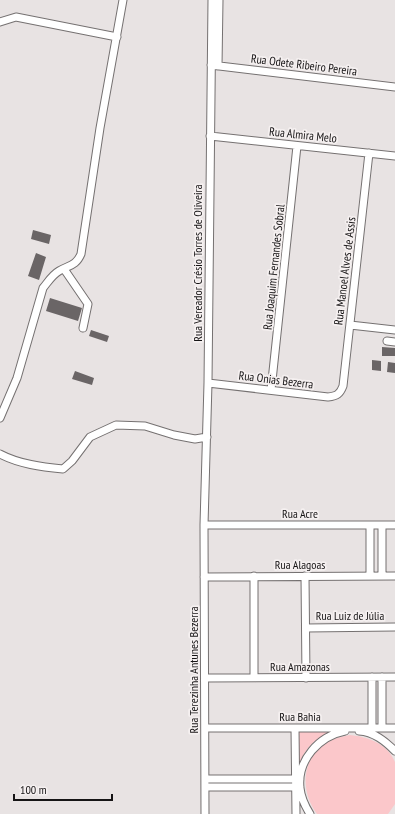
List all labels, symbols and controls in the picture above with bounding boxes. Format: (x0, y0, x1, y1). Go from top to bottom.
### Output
street label: Rua Odete Ribeiro Pereira (250, 51, 358, 78)
street label: Rua Almira Melo (268, 123, 338, 146)
street label: Rua Vereador Crésio Torres de Oliveira (190, 184, 205, 342)
street label: Rua Joaquim Fernandes Sobral (259, 203, 288, 331)
street label: Rua Manoel Alves de Assis (330, 216, 359, 326)
street label: Rua Onias Bezerra (238, 367, 314, 392)
street label: Rua Acre (282, 506, 318, 521)
street label: Rua Alagoas (275, 557, 325, 572)
street label: Rua Terezinha Antunes Bezerra (186, 606, 201, 734)
street label: Rua Luiz de Júlia (316, 608, 384, 623)
street label: Rua Amazonas (270, 659, 330, 674)
street label: Rua Bahia (279, 709, 321, 724)
scale bar (14, 776, 112, 802)
text: 100 m (20, 782, 47, 797)

